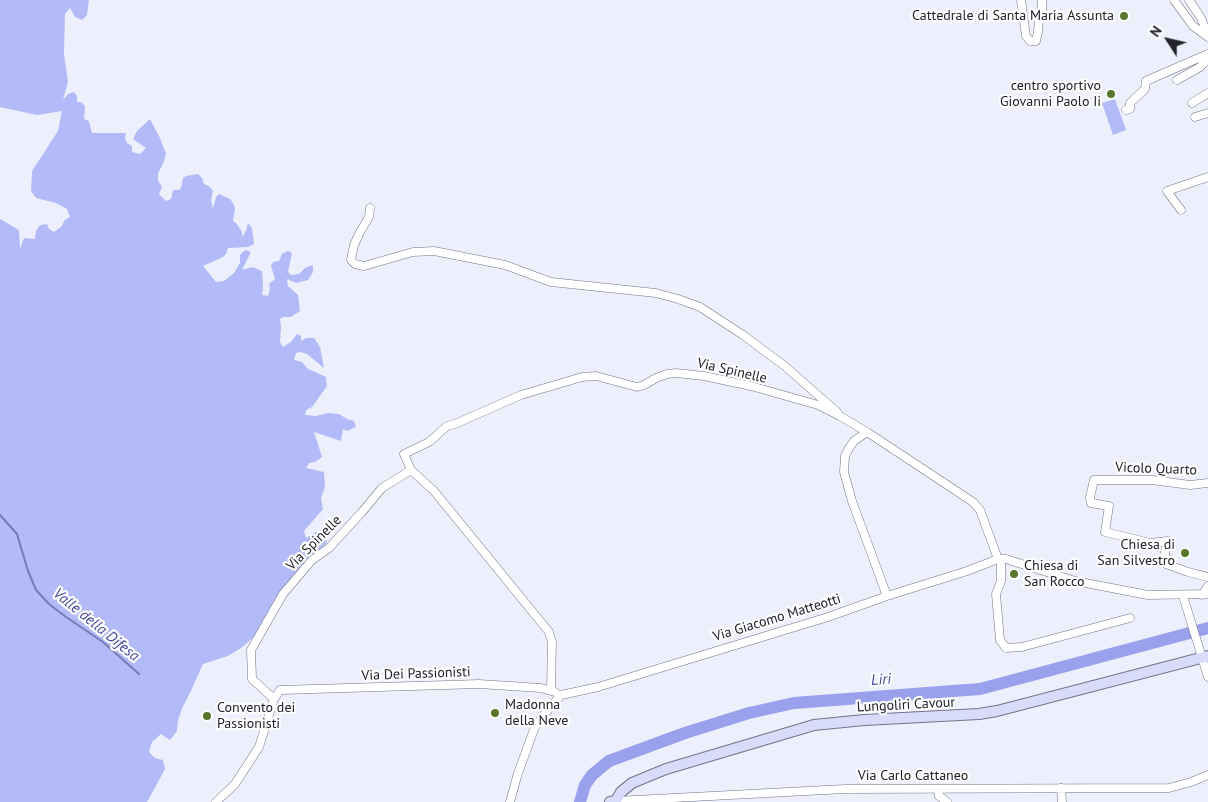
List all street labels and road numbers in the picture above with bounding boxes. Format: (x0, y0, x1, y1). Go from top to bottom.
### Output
street label: Via Spinelle (695, 355, 769, 387)
street label: Vicolo Quarto (1115, 459, 1197, 479)
street label: Via Spinelle (283, 512, 345, 574)
street label: Via Giacomo Matteotti (711, 591, 843, 645)
street label: Via Dei Passionisti (361, 664, 471, 684)
street label: Lungoliri Cavour (856, 694, 956, 716)
street label: Via Carlo Cattaneo (858, 768, 968, 784)

